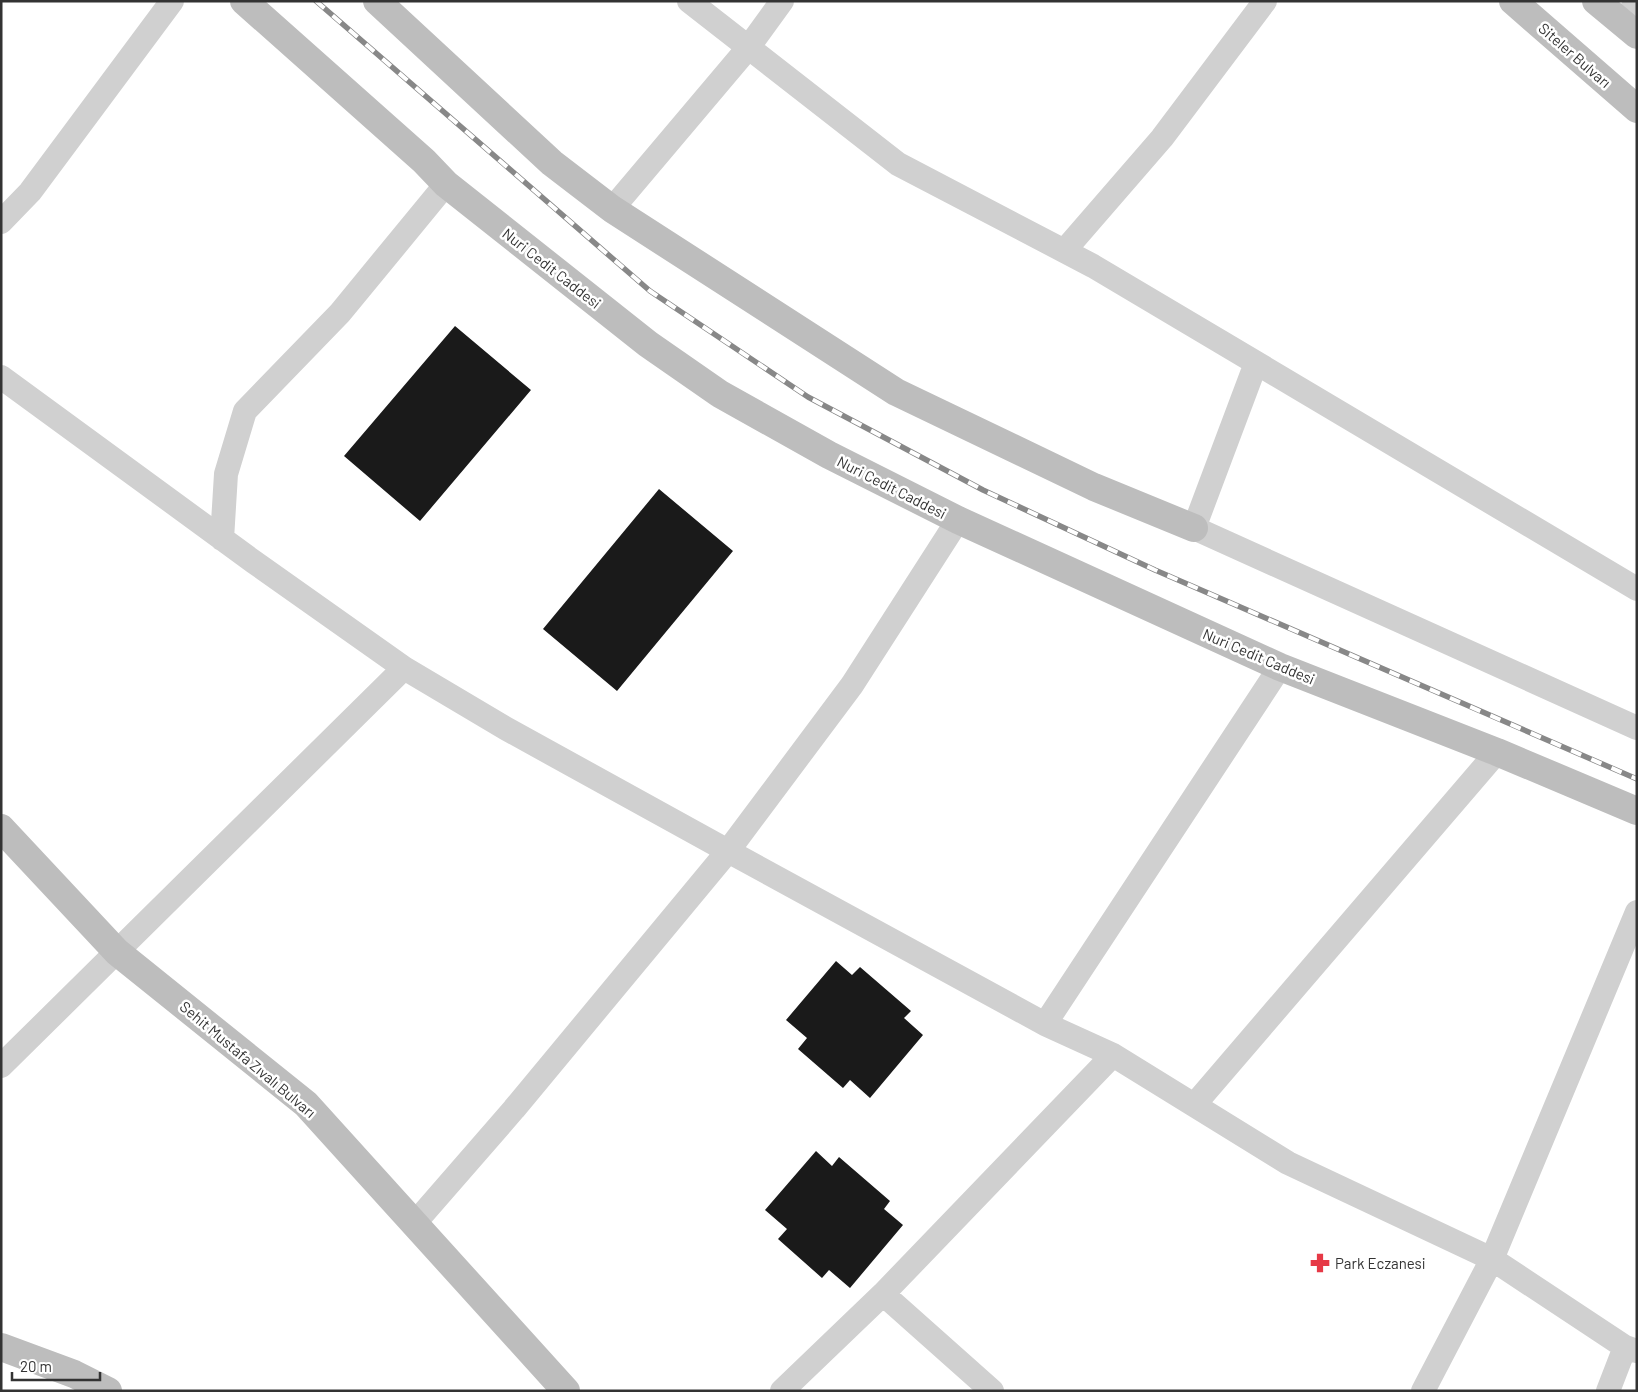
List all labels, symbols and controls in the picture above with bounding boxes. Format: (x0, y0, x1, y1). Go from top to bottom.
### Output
street label: Siteler Bulvarı (1535, 19, 1615, 91)
street label: Nuri Cedit Caddesi (499, 224, 605, 312)
street label: Nuri Cedit Caddesi (834, 452, 950, 522)
street label: Nuri Cedit Caddesi (1200, 624, 1318, 688)
street label: Sehit Mustafa Zıvalı Bulvarı (177, 997, 319, 1121)
pharmacy icon: Park Eczanesi (1309, 1252, 1331, 1274)
place label: Park Eczanesi (1335, 1254, 1426, 1272)
scale bar (12, 1350, 100, 1382)
text: 20 m (20, 1357, 52, 1375)

